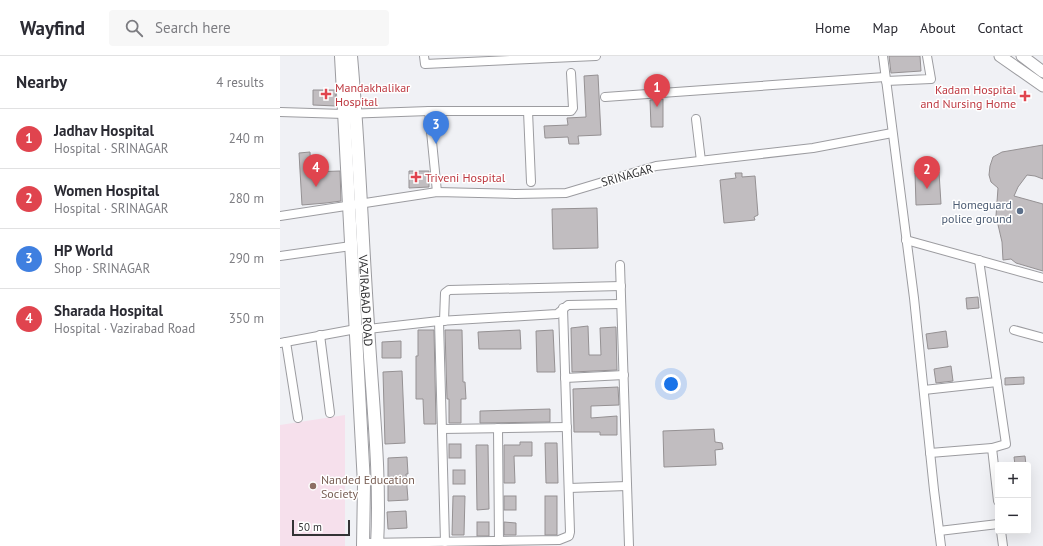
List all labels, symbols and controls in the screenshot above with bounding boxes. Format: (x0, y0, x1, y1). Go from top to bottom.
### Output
search box (109, 10, 389, 46)
text: Wayfind (20, 16, 85, 40)
icon: search (123, 17, 145, 39)
text: Search here (155, 18, 231, 37)
text: Home (815, 19, 850, 37)
text: Map (872, 19, 898, 37)
text: About (920, 19, 956, 37)
text: Contact (978, 19, 1023, 37)
text: Nearby (16, 71, 67, 93)
text: 4 results (216, 74, 264, 91)
pin: 1 (644, 74, 670, 107)
place label: Mandakhalikar Hospital (335, 80, 410, 109)
place label: Kadam Hospital and Nursing Home (920, 82, 1016, 111)
marker: Mandakhalikar Hospital (320, 88, 332, 100)
marker: Kadam Hospital and Nursing Home (1019, 90, 1031, 102)
pin: 3 (423, 111, 449, 144)
text: Jadhav Hospital (54, 121, 154, 140)
text: 1 (25, 130, 33, 147)
text: 240 m (229, 130, 264, 147)
text: Hospital · SRINAGAR (54, 140, 169, 157)
pin: 4 (303, 154, 329, 187)
pin: 2 (914, 156, 940, 189)
street label: SRINAGAR (599, 160, 655, 190)
place label: Triveni Hospital (425, 170, 506, 185)
marker: Triveni Hospital (410, 171, 422, 183)
text: Women Hospital (54, 181, 159, 200)
text: 2 (25, 190, 33, 207)
text: 280 m (229, 190, 264, 207)
place label: Homeguard police ground (941, 197, 1012, 226)
text: Hospital · SRINAGAR (54, 200, 169, 217)
marker: Homeguard police ground (1015, 206, 1025, 216)
text: HP World (54, 241, 113, 260)
text: 3 (25, 250, 33, 267)
text: 290 m (229, 250, 264, 267)
street label: VAZIRABAD ROAD (356, 253, 377, 347)
text: Shop · SRINAGAR (54, 260, 150, 277)
text: Sharada Hospital (54, 301, 163, 320)
text: 4 (25, 310, 33, 327)
text: 350 m (229, 310, 264, 327)
text: Hospital · Vazirabad Road (54, 320, 195, 337)
your location (661, 374, 681, 394)
map controls (995, 462, 1031, 534)
button: + (995, 462, 1031, 498)
place label: Nanded Education Society (321, 472, 415, 501)
marker: Nanded Education Society (308, 481, 318, 491)
button: − (995, 498, 1031, 534)
scale bar (292, 518, 350, 537)
text: 50 m (298, 520, 322, 534)

